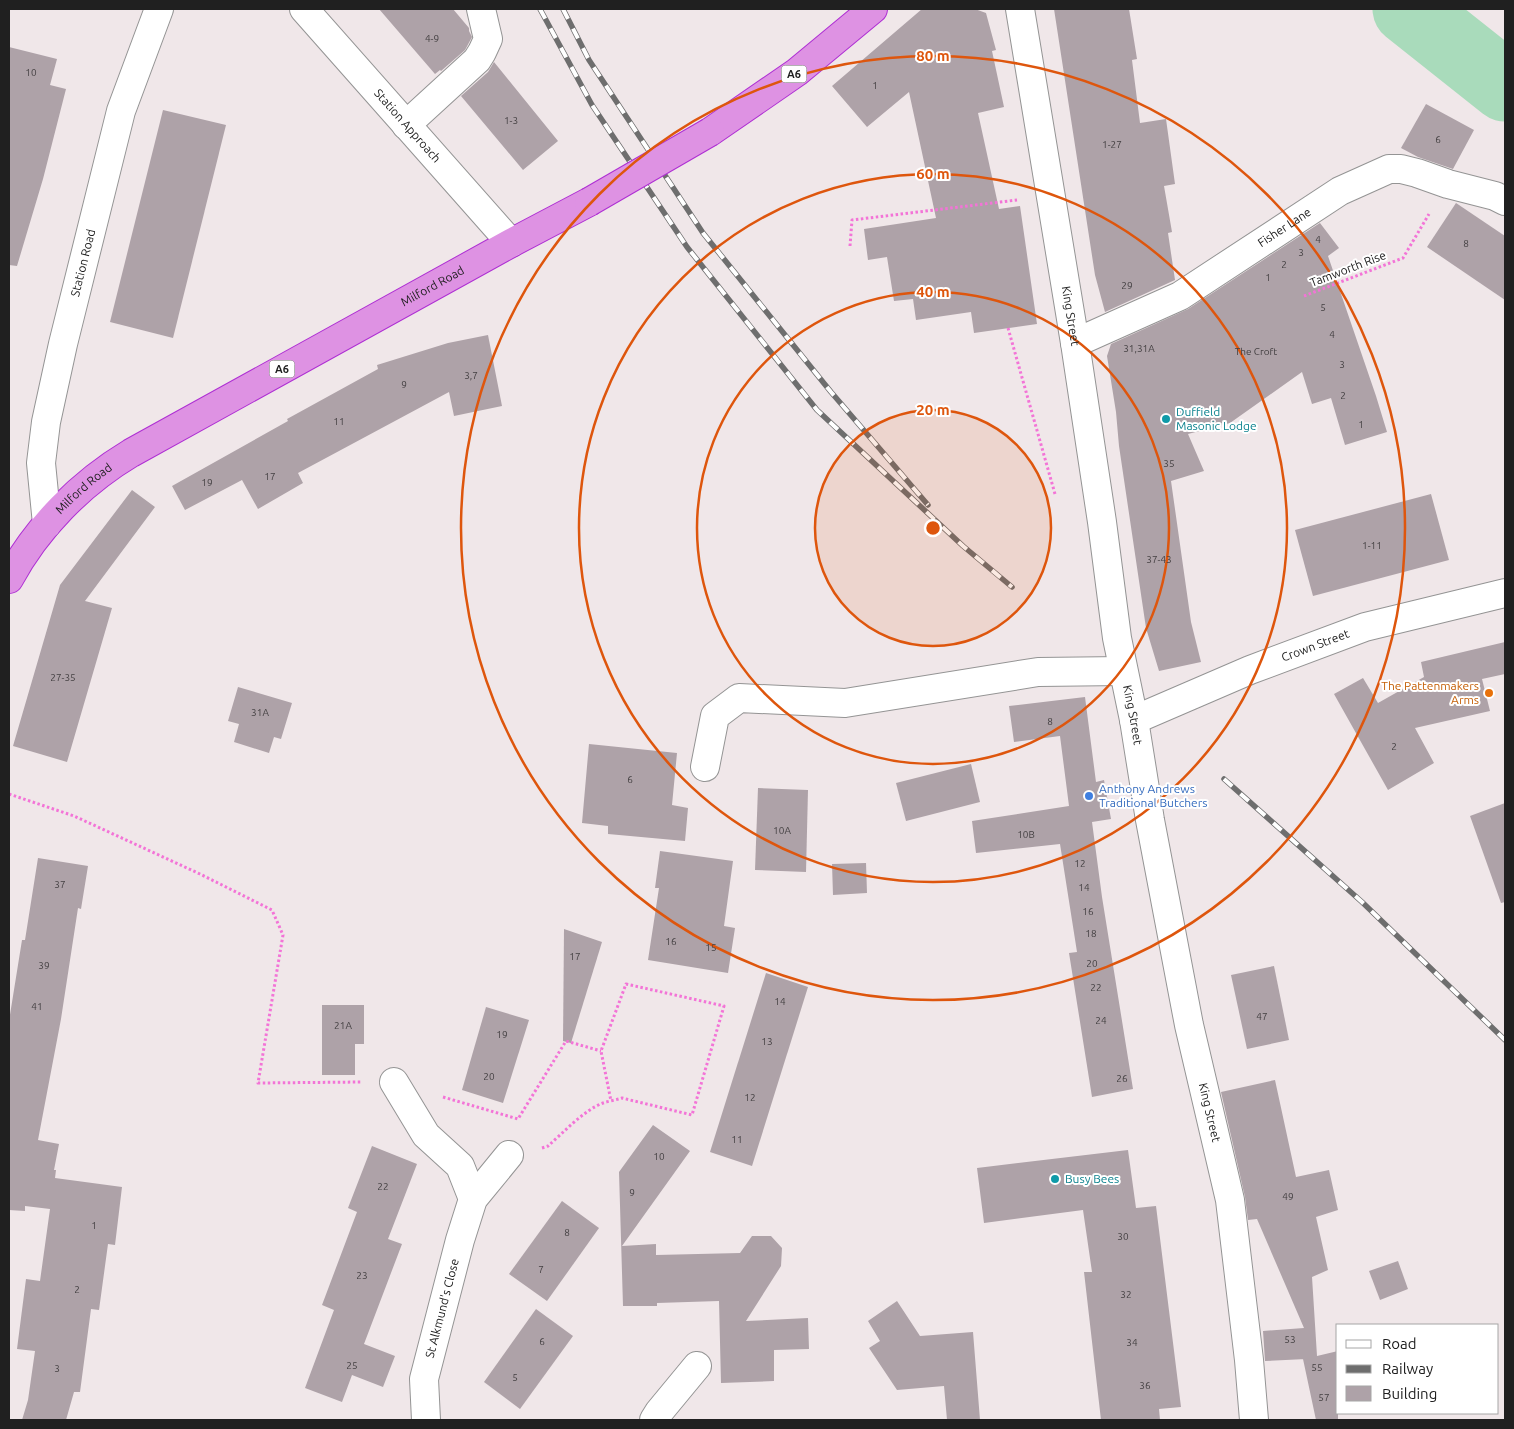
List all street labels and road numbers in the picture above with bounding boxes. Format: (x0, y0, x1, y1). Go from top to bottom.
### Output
road number: A6 (782, 66, 806, 82)
street label: Station Approach (372, 86, 444, 165)
street label: Fisher Lane (1255, 205, 1313, 249)
street label: Station Road (68, 228, 97, 298)
street label: Tamworth Rise (1308, 248, 1388, 289)
street label: Milford Road (399, 263, 466, 309)
street label: King Street (1060, 285, 1082, 347)
road number: A6 (270, 360, 294, 378)
street label: Milford Road (53, 461, 114, 516)
street label: Crown Street (1279, 626, 1351, 664)
street label: King Street (1121, 684, 1145, 746)
street label: King Street (1197, 1081, 1223, 1144)
street label: St Alkmund's Close (423, 1257, 461, 1359)

